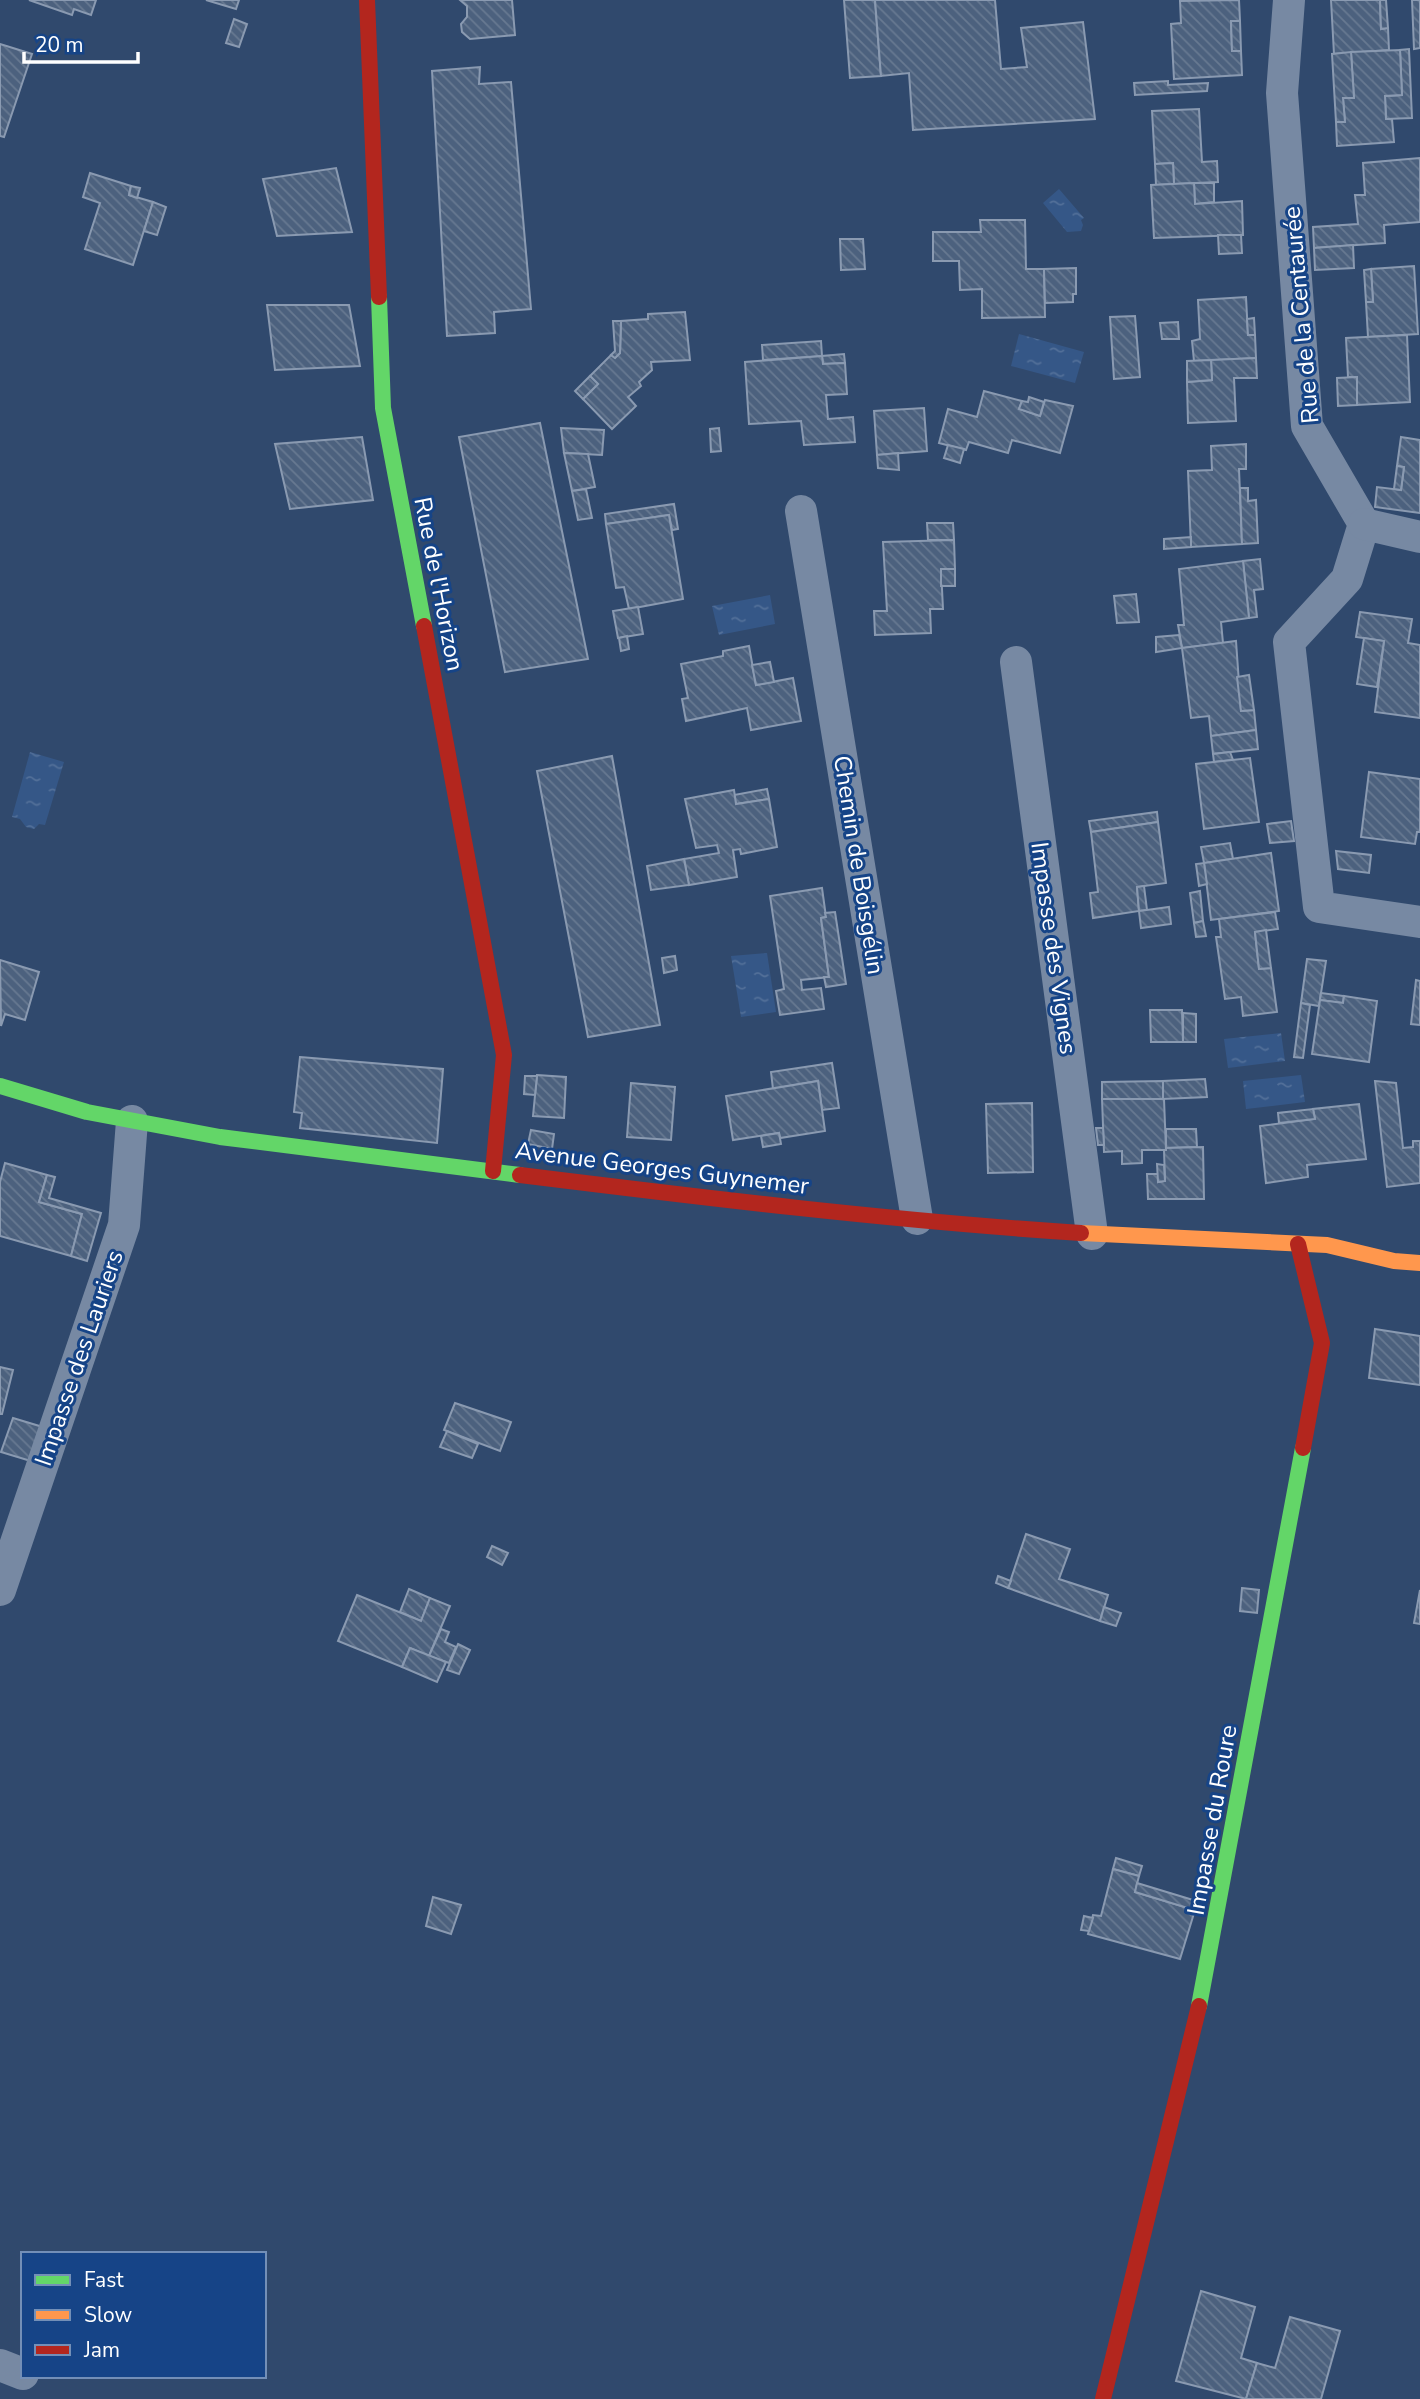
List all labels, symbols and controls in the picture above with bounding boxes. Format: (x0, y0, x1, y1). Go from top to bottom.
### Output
scale bar (24, 21, 138, 65)
text: 20 m (35, 31, 84, 59)
street label: Rue de la Centaurée (1276, 205, 1326, 425)
street label: Rue de l'Horizon (406, 494, 472, 674)
street label: Chemin de Boisgélin (826, 753, 892, 977)
street label: Impasse des Vignes (1023, 840, 1085, 1056)
street label: Avenue Georges Guynemer (513, 1134, 811, 1202)
street label: Impasse des Lauriers (27, 1246, 131, 1470)
street label: Impasse du Roure (1179, 1722, 1245, 1918)
legend (21, 2252, 266, 2378)
text: Fast (84, 2266, 124, 2294)
text: Slow (84, 2301, 133, 2329)
text: Jam (83, 2336, 120, 2364)

